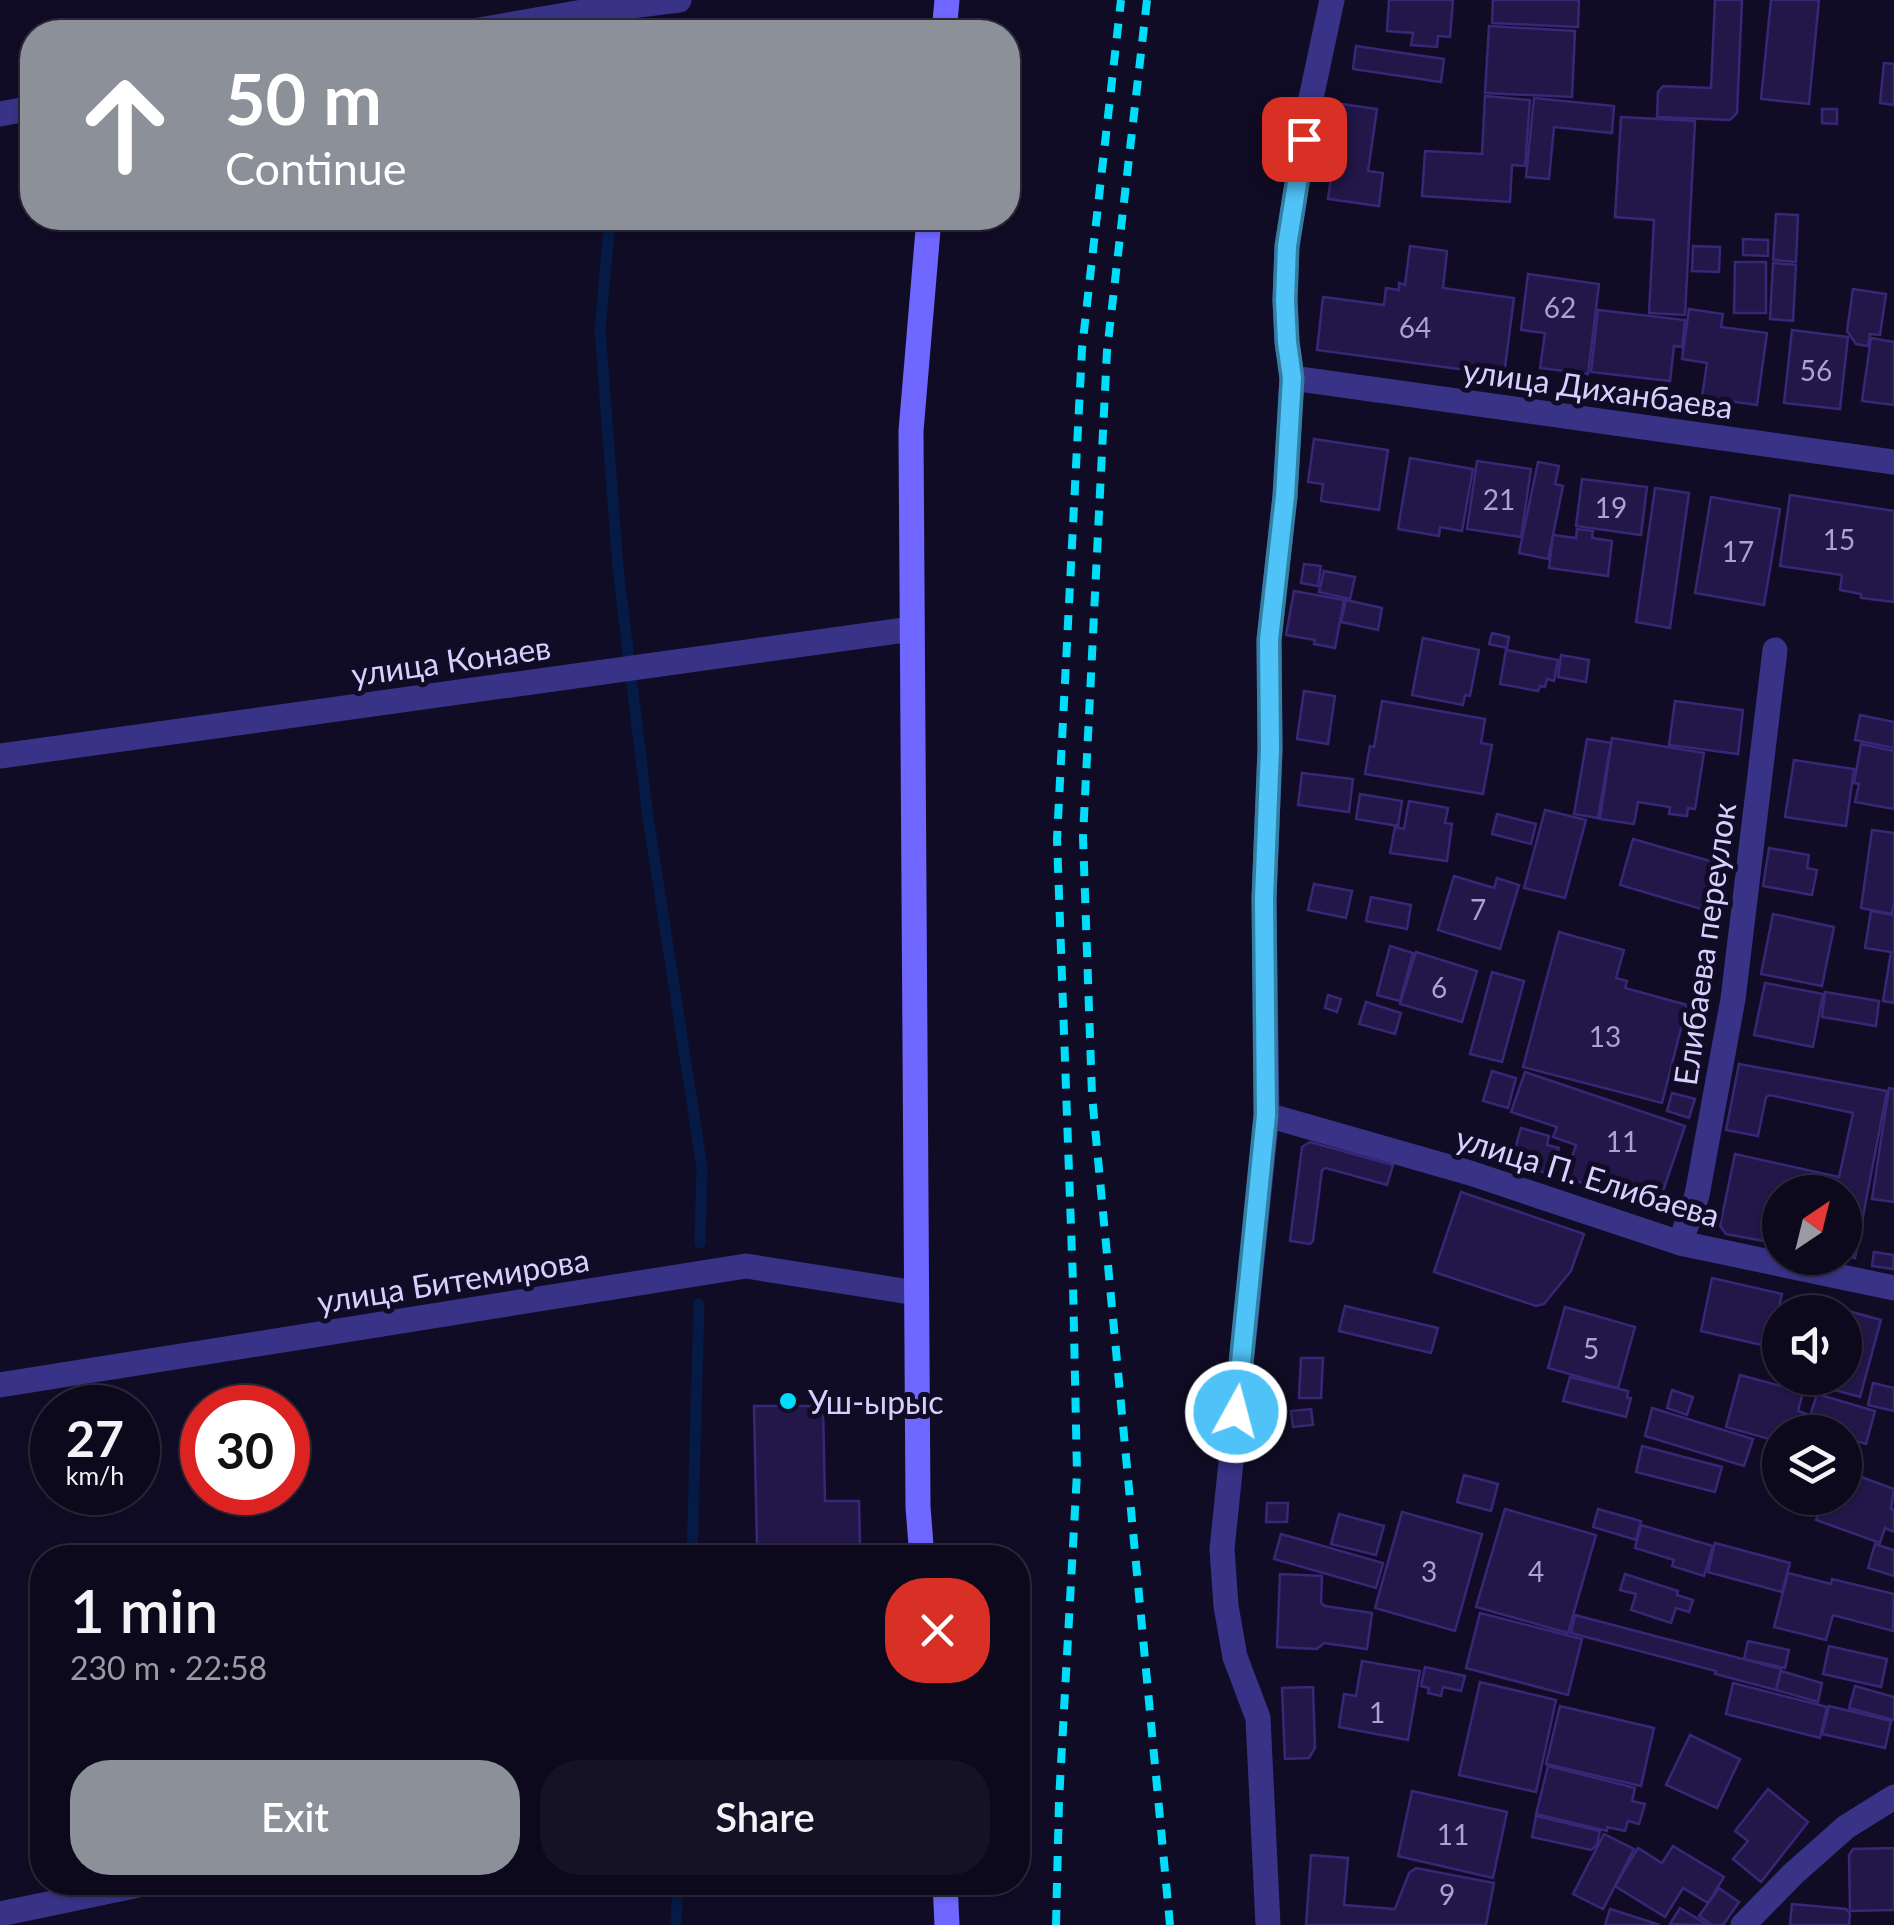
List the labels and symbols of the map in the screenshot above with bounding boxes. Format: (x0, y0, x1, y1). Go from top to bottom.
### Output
pin (1262, 97, 1347, 182)
house number: 62 (1544, 290, 1576, 324)
house number: 64 (1399, 310, 1431, 344)
street label: улица Диханбаева (1461, 350, 1735, 426)
house number: 56 (1800, 353, 1832, 387)
house number: 21 (1483, 482, 1515, 516)
house number: 19 (1595, 490, 1627, 524)
house number: 15 (1823, 522, 1855, 556)
house number: 17 (1722, 534, 1754, 568)
street label: улица Конаев (349, 627, 553, 693)
street label: Елибаева переулок (1665, 800, 1743, 1088)
house number: 7 (1470, 892, 1486, 926)
house number: 6 (1431, 970, 1447, 1004)
house number: 13 (1589, 1019, 1621, 1053)
street label: улица П. Елибаева (1451, 1117, 1725, 1235)
house number: 11 (1606, 1124, 1638, 1158)
north arrow (1762, 1175, 1862, 1275)
street label: улица Битемирова (314, 1239, 592, 1321)
house number: 5 (1583, 1331, 1599, 1365)
position arrow (1184, 1360, 1288, 1464)
place label: Уш-ырыс (808, 1382, 943, 1421)
speed limit sign: 30 (180, 1385, 310, 1515)
marker: Уш-ырыс (777, 1390, 799, 1412)
house number: 3 (1421, 1554, 1437, 1588)
house number: 4 (1528, 1554, 1544, 1588)
house number: 1 (1369, 1695, 1385, 1729)
house number: 11 (1437, 1817, 1469, 1851)
house number: 9 (1439, 1877, 1455, 1911)

